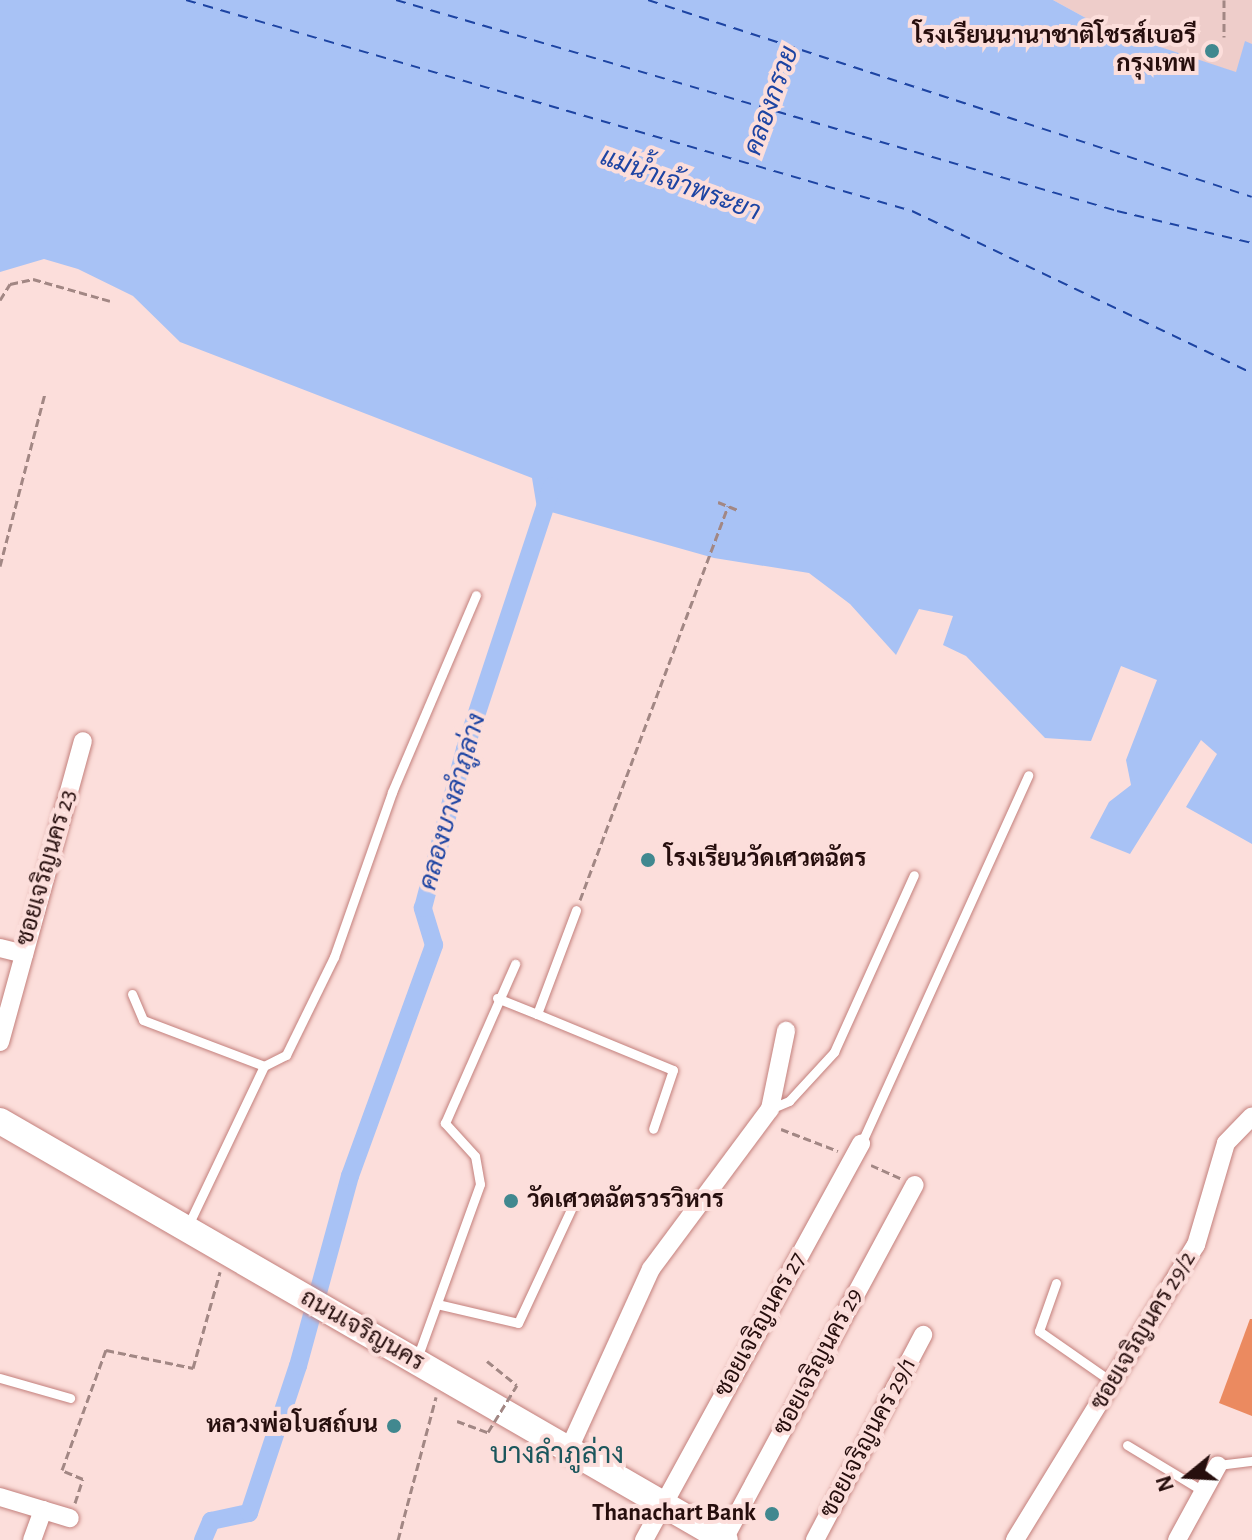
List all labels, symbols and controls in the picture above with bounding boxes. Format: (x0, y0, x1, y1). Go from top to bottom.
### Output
place label: โรงเรียนนานาชาติโชรส์เบอรี กรุงเทพ (913, 23, 1196, 79)
water label: คลองกรวย (738, 42, 806, 160)
marker: โรงเรียนนานาชาติโชรส์เบอรี กรุงเทพ (1203, 42, 1221, 60)
water label: แม่น้ำเจ้าพระยา (596, 142, 764, 228)
water label: คลองบางลำภูล่าง (413, 710, 493, 894)
street label: ซอยเจริญนคร 23 (11, 787, 83, 949)
place label: โรงเรียนวัดเศวตฉัตร (664, 846, 866, 874)
marker: โรงเรียนวัดเศวตฉัตร (639, 851, 657, 869)
place label: วัดเศวตฉัตรวรวิหาร (527, 1187, 724, 1215)
marker: วัดเศวตฉัตรวรวิหาร (502, 1192, 520, 1210)
street label: ซอยเจริญนคร 29/2 (1085, 1246, 1203, 1416)
street label: ซอยเจริญนคร 27 (709, 1248, 813, 1402)
street label: ถนนเจริญนคร (295, 1284, 429, 1378)
street label: ซอยเจริญนคร 29 (768, 1284, 870, 1440)
street label: ซอยเจริญนคร 29/1 (815, 1353, 923, 1523)
place label: หลวงพ่อโบสถ์บน (206, 1412, 378, 1440)
marker: หลวงพ่อโบสถ์บน (385, 1417, 403, 1435)
north arrow (1148, 1436, 1228, 1516)
district label: บางลำภูล่าง (490, 1438, 624, 1472)
text: N (1152, 1473, 1178, 1494)
place label: Thanachart Bank (592, 1500, 756, 1528)
marker: Thanachart Bank (763, 1505, 781, 1523)

